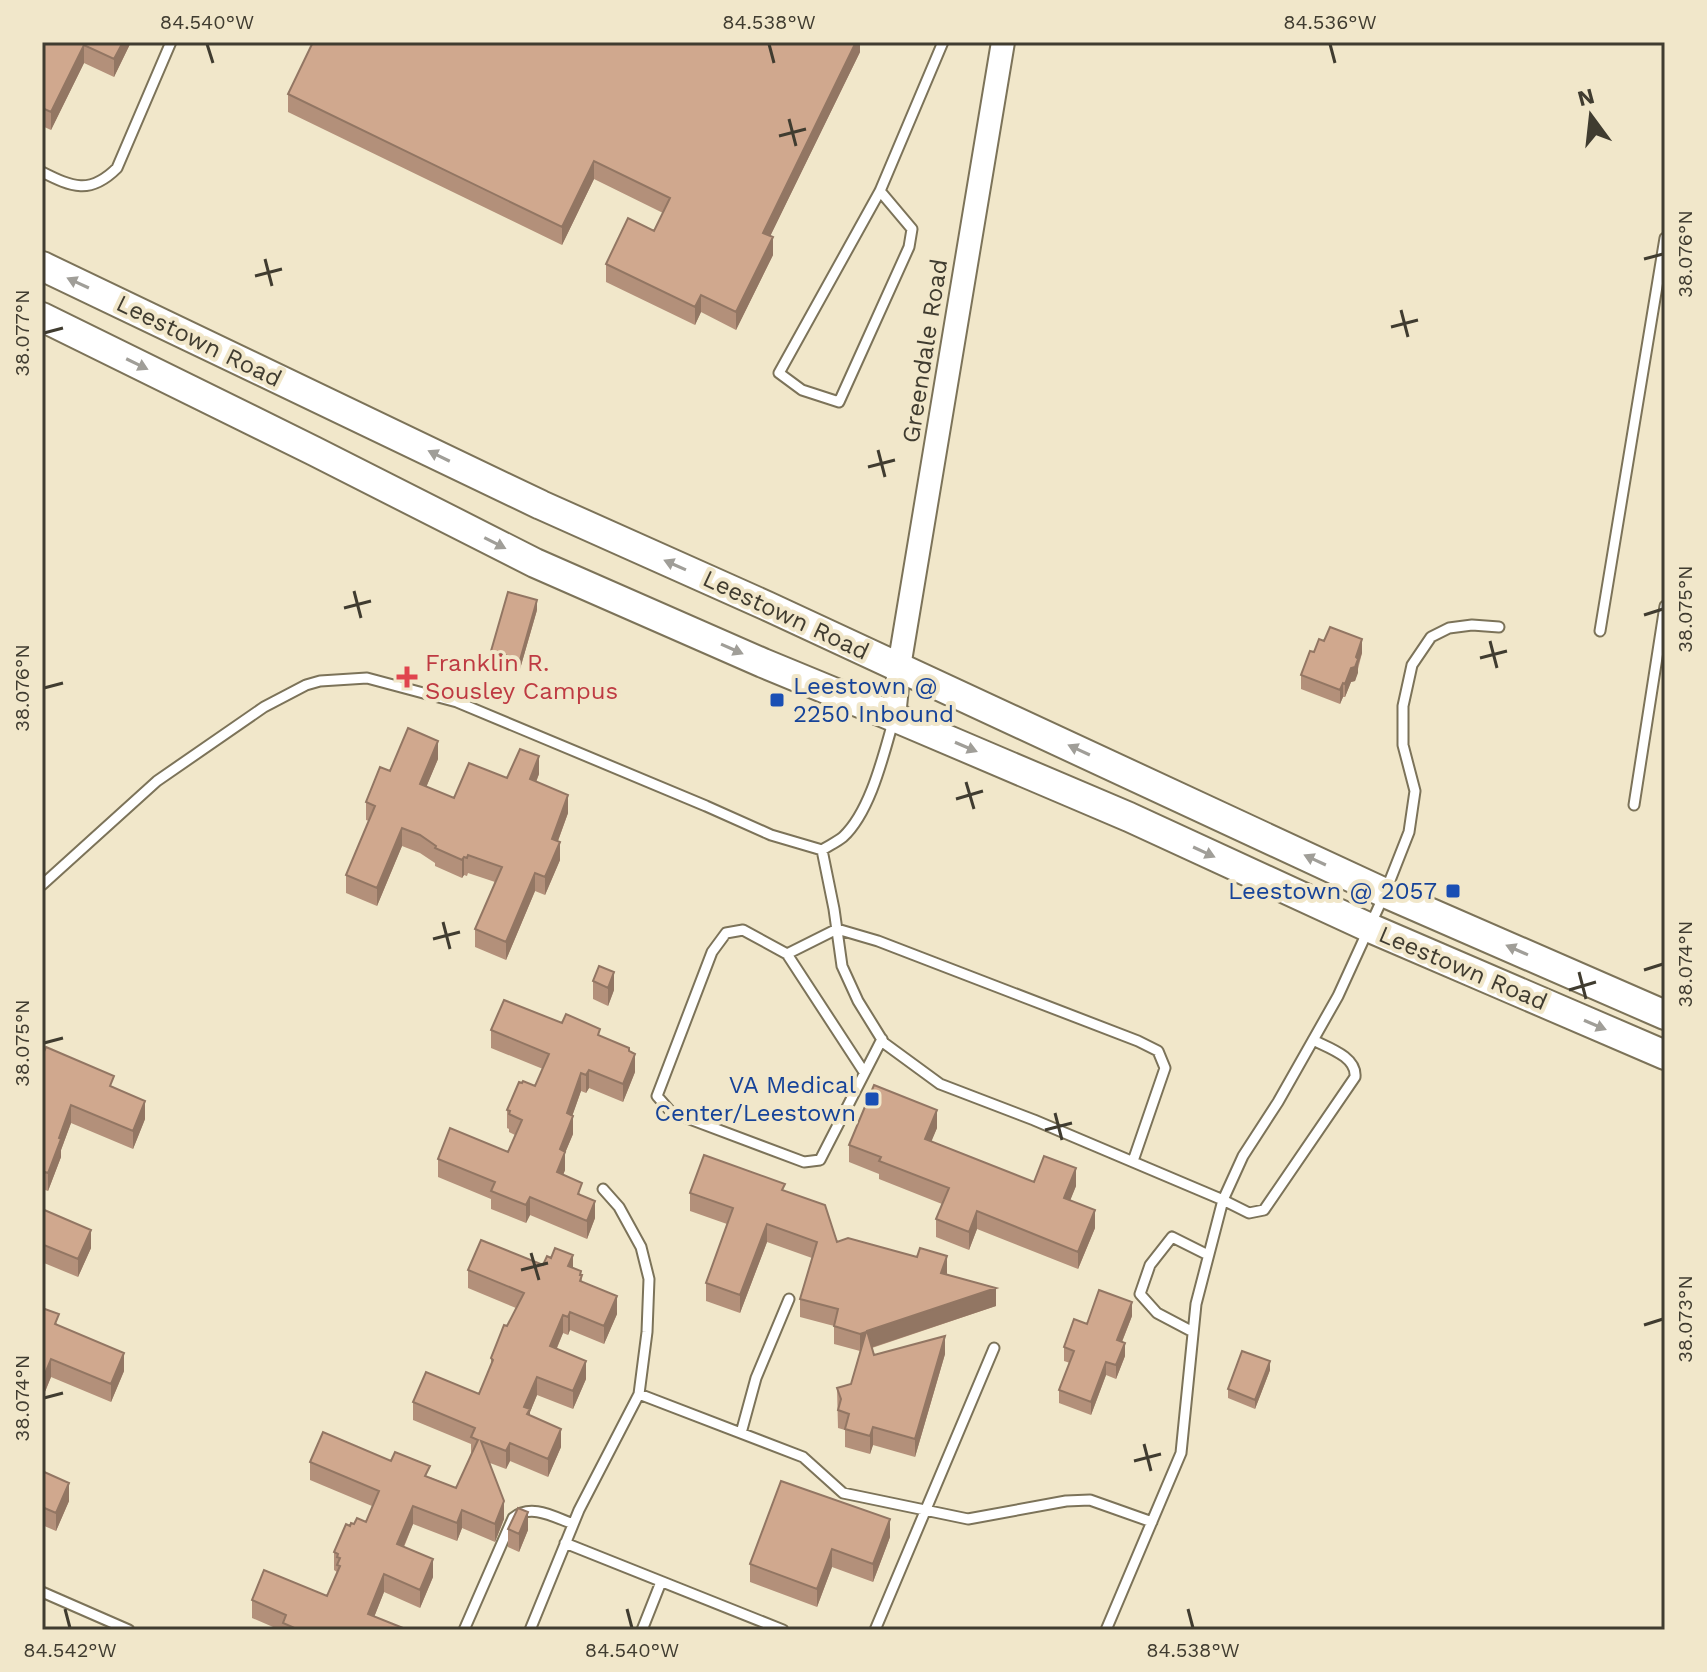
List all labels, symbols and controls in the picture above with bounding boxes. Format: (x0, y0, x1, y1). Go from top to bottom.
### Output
text: 84.540°W (160, 10, 254, 34)
text: 84.538°W (722, 10, 816, 34)
text: 84.536°W (1283, 10, 1377, 34)
north arrow (1551, 76, 1631, 156)
text: N (1575, 83, 1597, 111)
text: 38.076°N (1673, 210, 1697, 298)
street label: Greendale Road (897, 257, 953, 445)
one-way arrow (67, 276, 90, 290)
text: 38.077°N (10, 289, 34, 377)
street label: Leestown Road (112, 289, 286, 393)
one-way arrow (126, 357, 149, 371)
one-way arrow (427, 449, 451, 463)
one-way arrow (484, 536, 507, 549)
one-way arrow (663, 558, 687, 571)
street label: Leestown Road (698, 564, 874, 666)
text: 38.075°N (1673, 565, 1697, 653)
one-way arrow (720, 643, 744, 656)
text: 38.076°N (10, 644, 34, 732)
place label: Franklin R. Sousley Campus (425, 649, 618, 705)
marker: Franklin R. Sousley Campus (396, 666, 418, 688)
place label: Leestown @ 2250 Inbound (793, 672, 954, 728)
marker: Leestown @ 2250 Inbound (768, 691, 786, 709)
one-way arrow (954, 741, 978, 754)
one-way arrow (1067, 743, 1091, 757)
one-way arrow (1192, 845, 1216, 859)
one-way arrow (1303, 853, 1326, 867)
place label: Leestown @ 2057 (1228, 877, 1437, 905)
marker: Leestown @ 2057 (1444, 882, 1462, 900)
street label: Leestown Road (1375, 920, 1551, 1016)
text: 38.074°N (1673, 921, 1697, 1007)
one-way arrow (1505, 943, 1528, 956)
text: 38.075°N (10, 999, 34, 1087)
one-way arrow (1584, 1019, 1607, 1032)
place label: VA Medical Center/Leestown (655, 1071, 857, 1127)
marker: VA Medical Center/Leestown (863, 1090, 881, 1108)
text: 38.073°N (1673, 1275, 1697, 1363)
text: 38.074°N (10, 1355, 34, 1441)
text: 84.542°W (23, 1638, 117, 1662)
text: 84.540°W (585, 1638, 679, 1662)
text: 84.538°W (1146, 1638, 1240, 1662)

